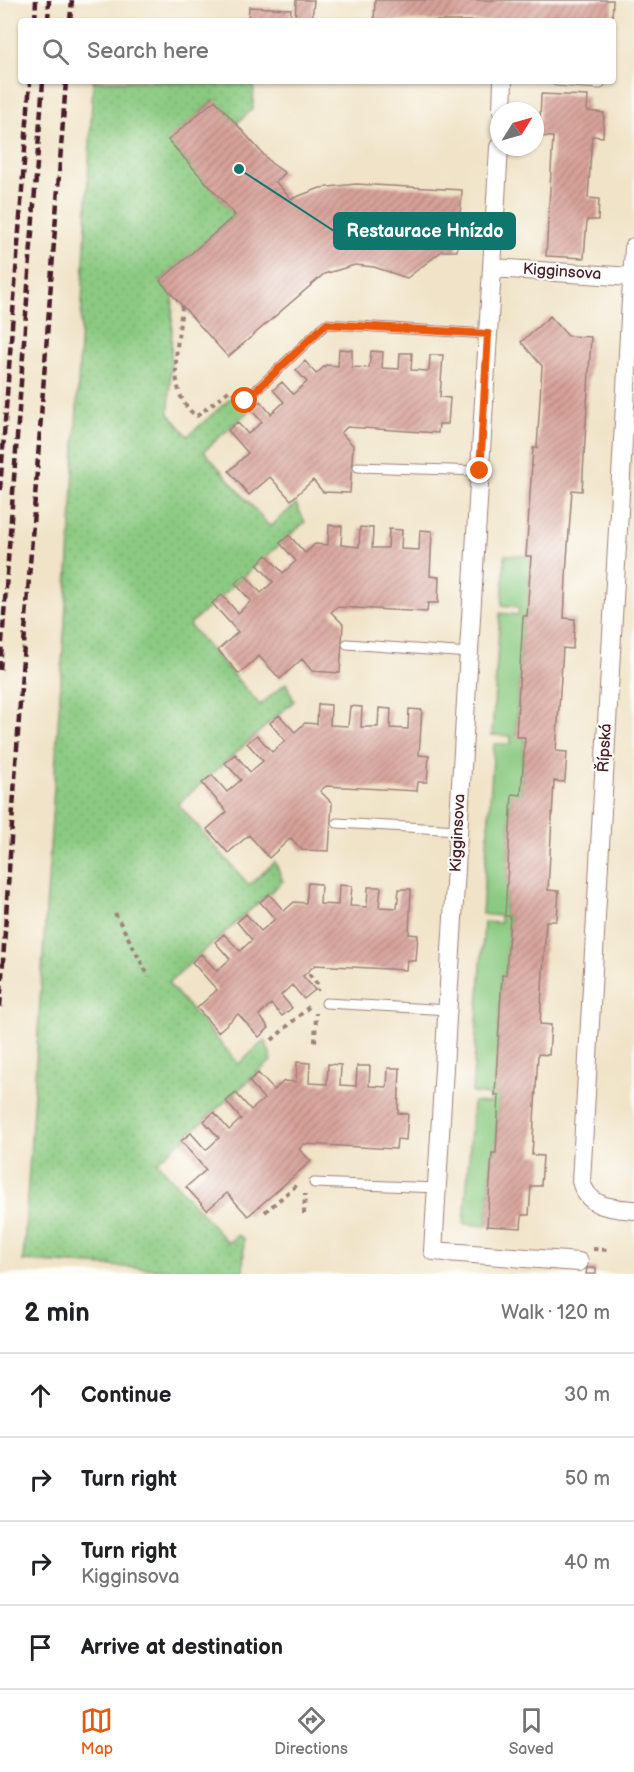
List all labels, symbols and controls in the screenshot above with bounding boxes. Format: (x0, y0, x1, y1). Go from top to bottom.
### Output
search box (18, 18, 616, 84)
icon: search (39, 35, 72, 68)
text: Search here (87, 38, 209, 65)
north arrow (490, 102, 544, 156)
callout: Restaurace Hnízdo (334, 213, 515, 249)
text: Restaurace Hnízdo (347, 221, 503, 242)
street label: Kigginsova (522, 260, 602, 284)
route start (231, 387, 257, 413)
route end (466, 457, 492, 483)
street label: Řípská (592, 723, 616, 773)
street label: Kigginsova (446, 793, 470, 873)
text: 2 min (24, 1298, 90, 1329)
text: Walk · 120 m (501, 1301, 610, 1325)
icon: ahead (24, 1379, 57, 1412)
text: Continue (81, 1382, 171, 1409)
text: 30 m (564, 1383, 610, 1407)
icon: right (24, 1463, 57, 1496)
text: Turn right (81, 1466, 177, 1493)
text: 50 m (565, 1467, 610, 1491)
text: Turn right (81, 1538, 177, 1565)
icon: right (24, 1547, 57, 1580)
text: 40 m (564, 1551, 610, 1575)
text: Kigginsova (81, 1565, 180, 1589)
icon: arrive (24, 1631, 57, 1664)
text: Arrive at destination (81, 1634, 283, 1661)
tab: Map (80, 1704, 113, 1759)
tab: Directions (274, 1704, 348, 1759)
tab: Saved (509, 1704, 554, 1759)

